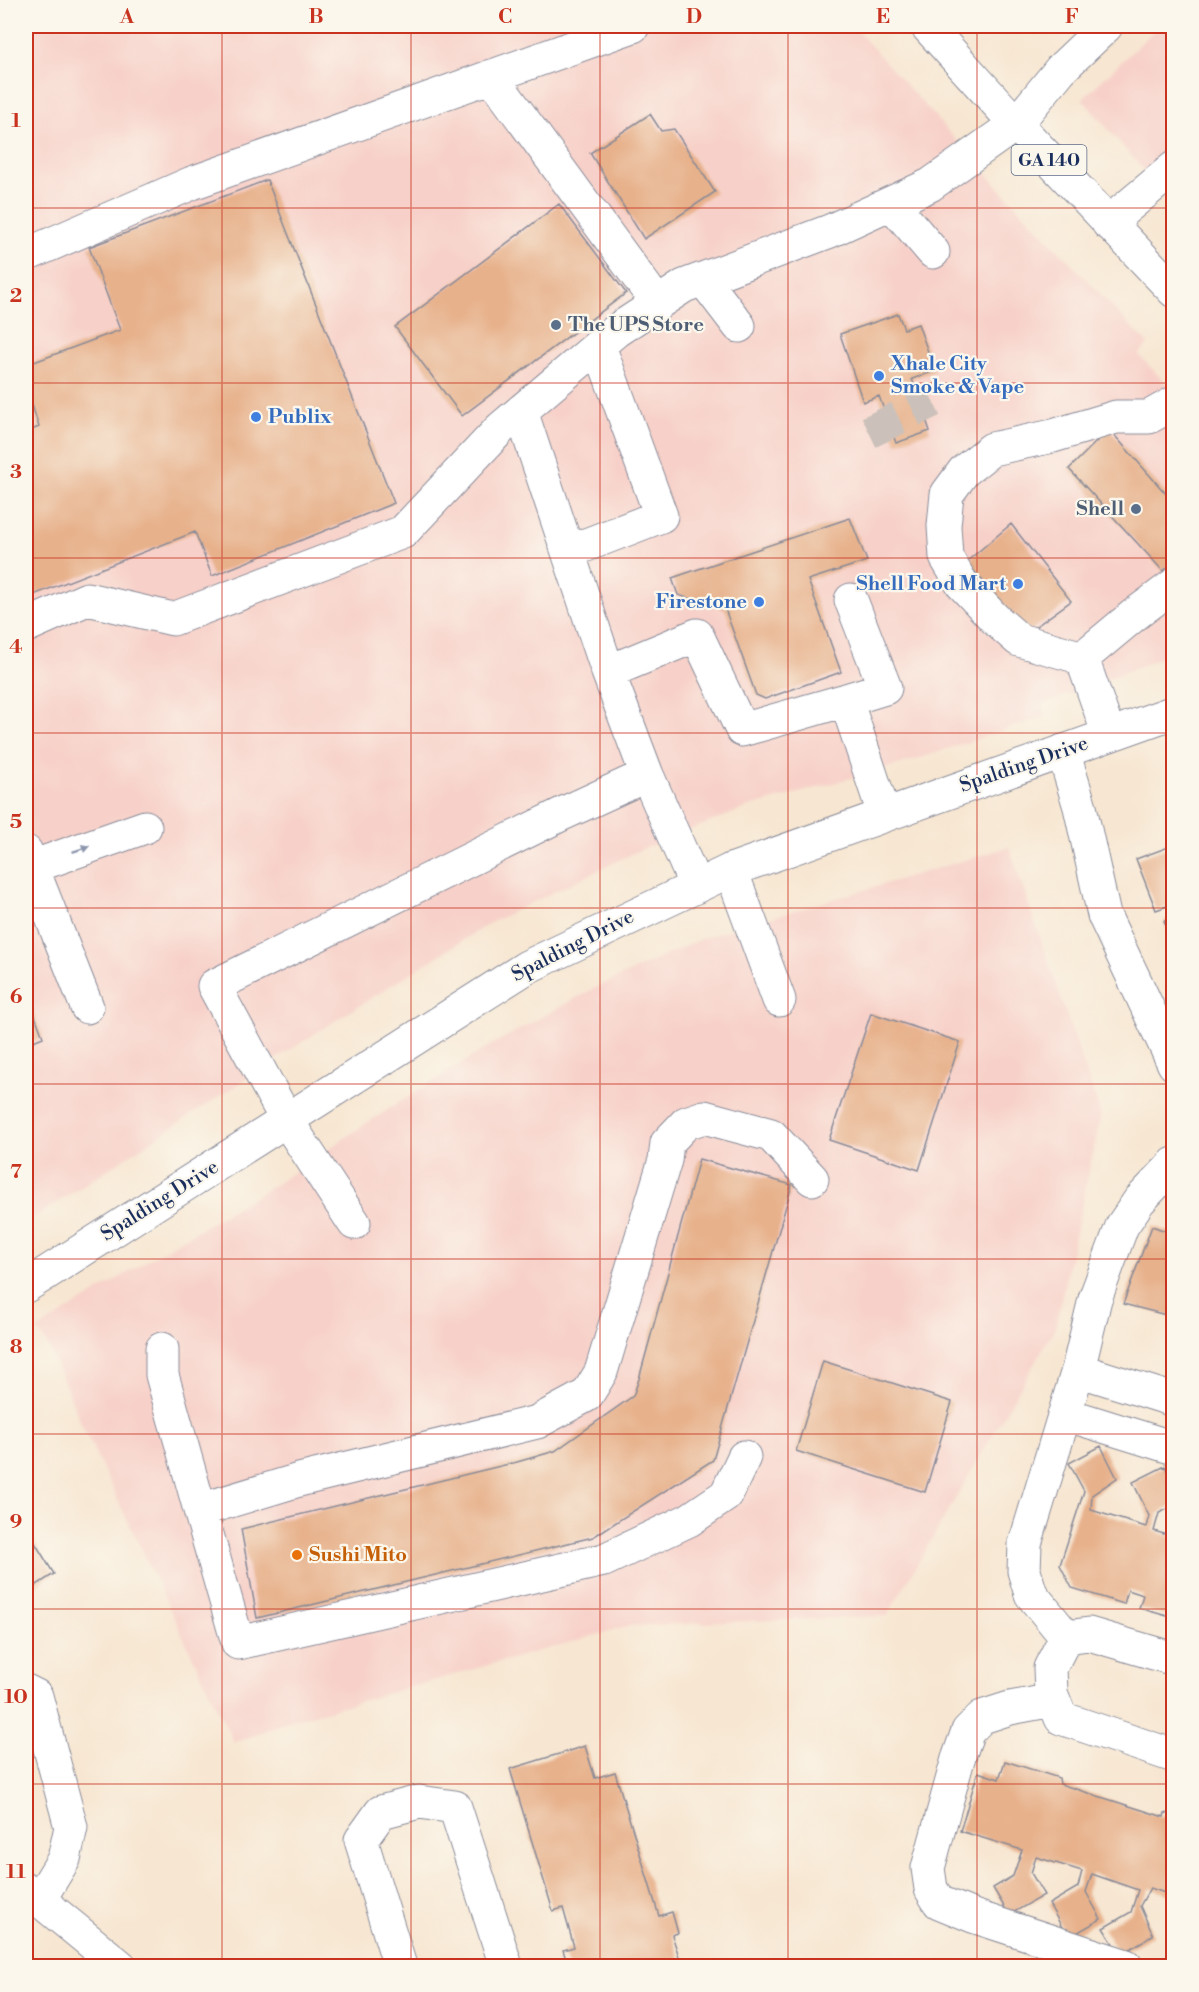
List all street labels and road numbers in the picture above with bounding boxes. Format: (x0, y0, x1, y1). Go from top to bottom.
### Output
road number: GA 140 (1012, 145, 1086, 175)
street label: Spalding Drive (956, 731, 1092, 799)
street label: Spalding Drive (507, 904, 639, 988)
street label: Spalding Drive (96, 1155, 224, 1247)

